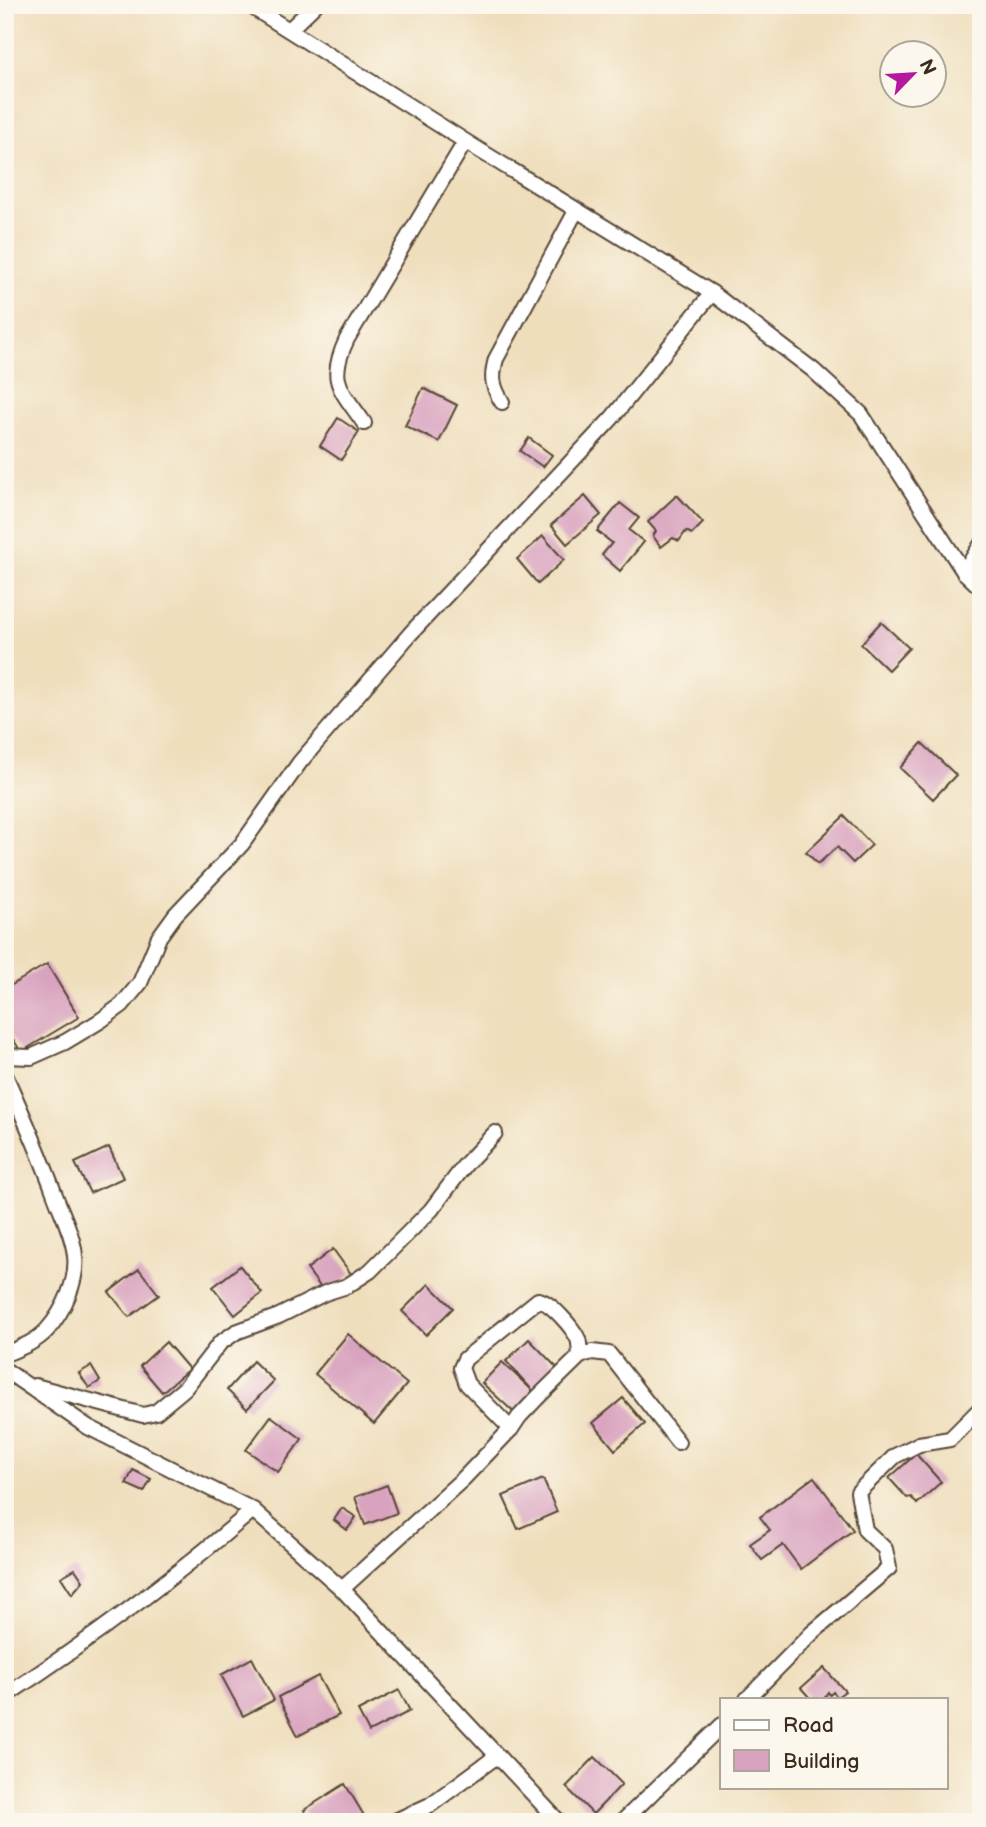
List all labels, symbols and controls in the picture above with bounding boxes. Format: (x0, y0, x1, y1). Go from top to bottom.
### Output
north arrow (878, 38, 948, 108)
text: N (914, 56, 940, 79)
legend (720, 1698, 948, 1788)
text: Road (783, 1713, 834, 1738)
text: Building (783, 1749, 859, 1774)

